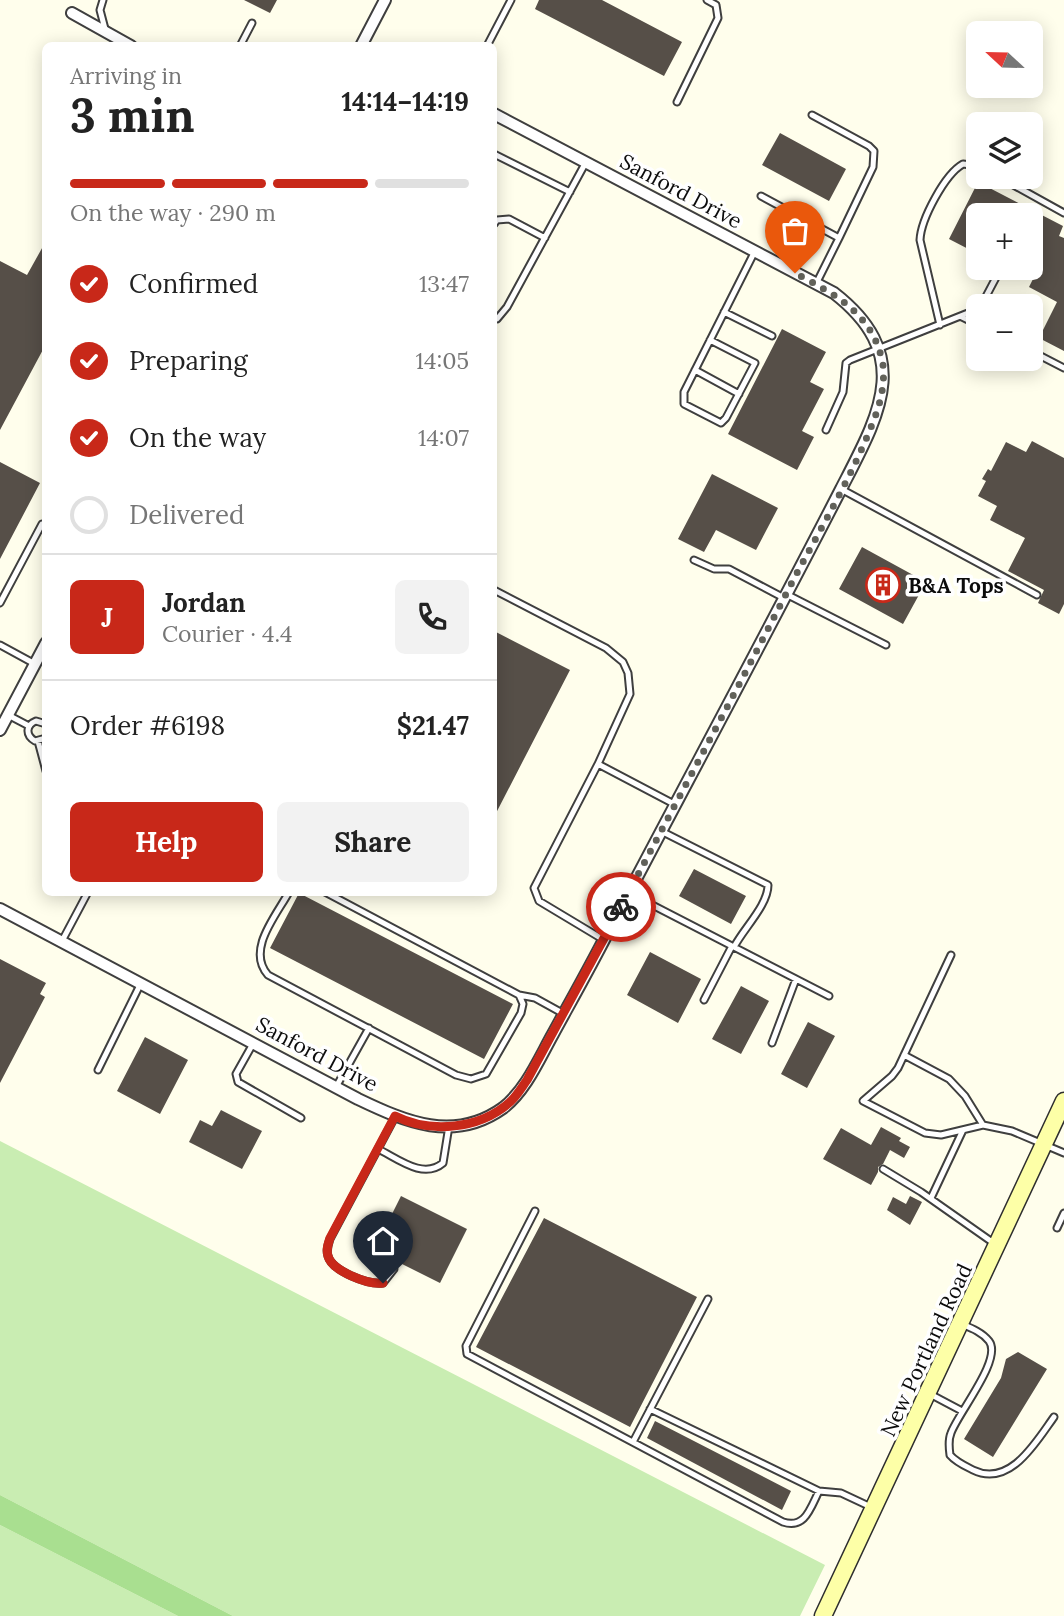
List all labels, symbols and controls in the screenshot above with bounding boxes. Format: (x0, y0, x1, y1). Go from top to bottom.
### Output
north arrow (966, 21, 1043, 98)
map controls (966, 21, 1043, 371)
text: Arriving in (70, 61, 182, 90)
text: 14:14–14:19 (341, 85, 469, 118)
text: 3 min (70, 86, 195, 145)
button: layers (966, 112, 1043, 189)
street label: Sanford Drive (615, 148, 747, 234)
text: On the way · 290 m (70, 198, 276, 227)
pin (765, 201, 825, 273)
button: + (966, 203, 1043, 280)
icon: bag (776, 212, 814, 250)
icon: check (70, 265, 108, 303)
text: Confirmed (129, 267, 258, 300)
text: 13:47 (419, 269, 469, 298)
button: − (966, 294, 1043, 371)
icon: check (70, 342, 108, 380)
text: Preparing (129, 344, 248, 377)
text: 14:05 (416, 346, 469, 375)
icon: check (70, 419, 108, 457)
text: On the way (129, 421, 266, 454)
text: 14:07 (418, 423, 469, 452)
text: Delivered (129, 498, 245, 531)
building icon: B&A Tops (864, 566, 902, 604)
place label: B&A Tops (908, 572, 1004, 599)
button: phone (395, 580, 469, 654)
text: Jordan (162, 586, 246, 619)
text: J (101, 601, 113, 634)
text: Courier · 4.4 (162, 619, 293, 648)
text: Order #6198 (70, 709, 225, 742)
text: $21.47 (397, 709, 469, 742)
button: Help (70, 802, 263, 882)
button: Share (277, 802, 469, 882)
courier (586, 872, 656, 942)
icon: bike (602, 888, 640, 926)
street label: Sanford Drive (251, 1011, 383, 1097)
pin (353, 1211, 413, 1283)
icon: home (364, 1222, 402, 1260)
street label: New Portland Road (874, 1259, 978, 1441)

